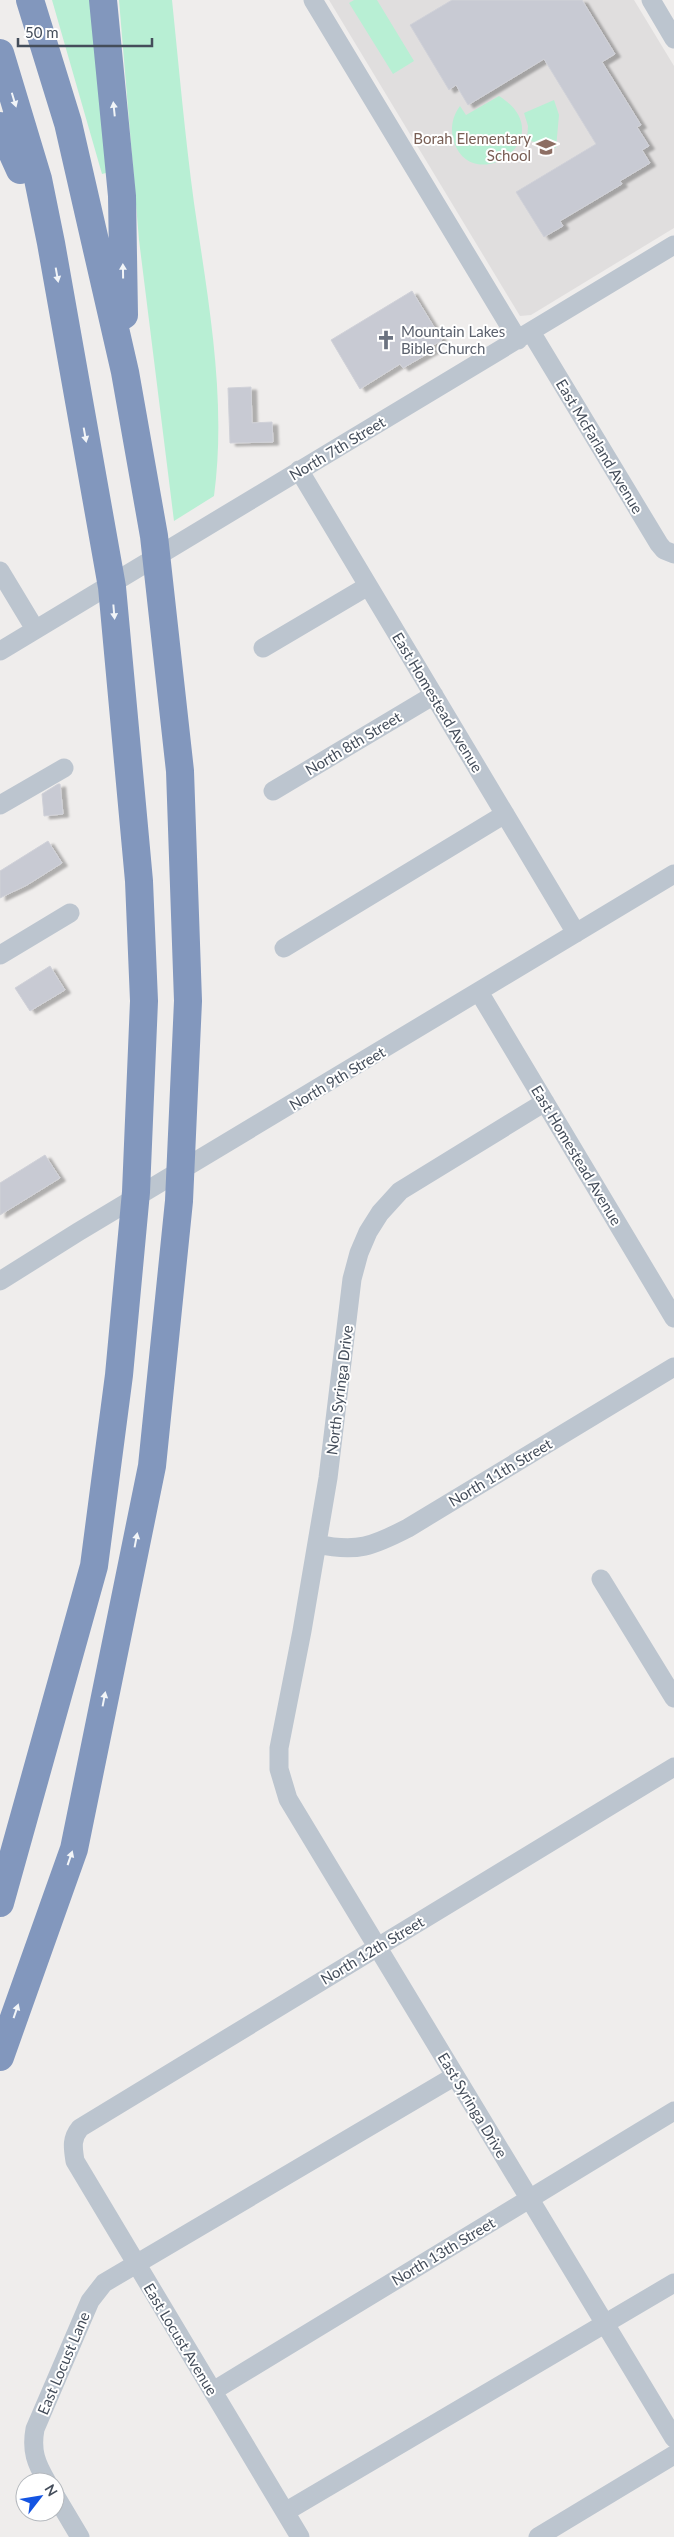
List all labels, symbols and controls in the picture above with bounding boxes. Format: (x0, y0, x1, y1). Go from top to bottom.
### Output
scale bar (18, 15, 151, 47)
text: 50 m (25, 23, 59, 41)
one-way arrow (10, 93, 18, 108)
one-way arrow (109, 100, 117, 116)
place label: Borah Elementary School (413, 129, 531, 164)
school or university icon: Borah Elementary School (535, 136, 557, 158)
one-way arrow (119, 262, 127, 278)
one-way arrow (53, 267, 61, 283)
place label: Mountain Lakes Bible Church (401, 322, 505, 357)
church icon: Mountain Lakes Bible Church (375, 329, 397, 351)
street label: East McFarland Avenue (553, 376, 647, 517)
street label: North 7th Street (286, 412, 389, 484)
one-way arrow (82, 427, 90, 443)
one-way arrow (111, 605, 119, 621)
street label: East Homestead Avenue (389, 629, 487, 775)
street label: North 8th Street (302, 707, 405, 779)
street label: North 9th Street (286, 1042, 389, 1114)
street label: East Homestead Avenue (528, 1082, 626, 1228)
street label: North Syringa Drive (322, 1324, 356, 1456)
street label: North 11th Street (445, 1434, 555, 1510)
one-way arrow (133, 1532, 141, 1548)
one-way arrow (100, 1692, 108, 1707)
one-way arrow (67, 1850, 75, 1865)
street label: North 12th Street (317, 1912, 427, 1988)
one-way arrow (13, 2004, 20, 2019)
street label: East Syringa Drive (435, 2049, 512, 2161)
street label: North 13th Street (388, 2213, 498, 2289)
street label: East Locust Avenue (140, 2280, 222, 2398)
street label: East Locust Lane (33, 2309, 93, 2417)
north arrow (15, 2472, 65, 2522)
text: N (42, 2481, 62, 2499)

